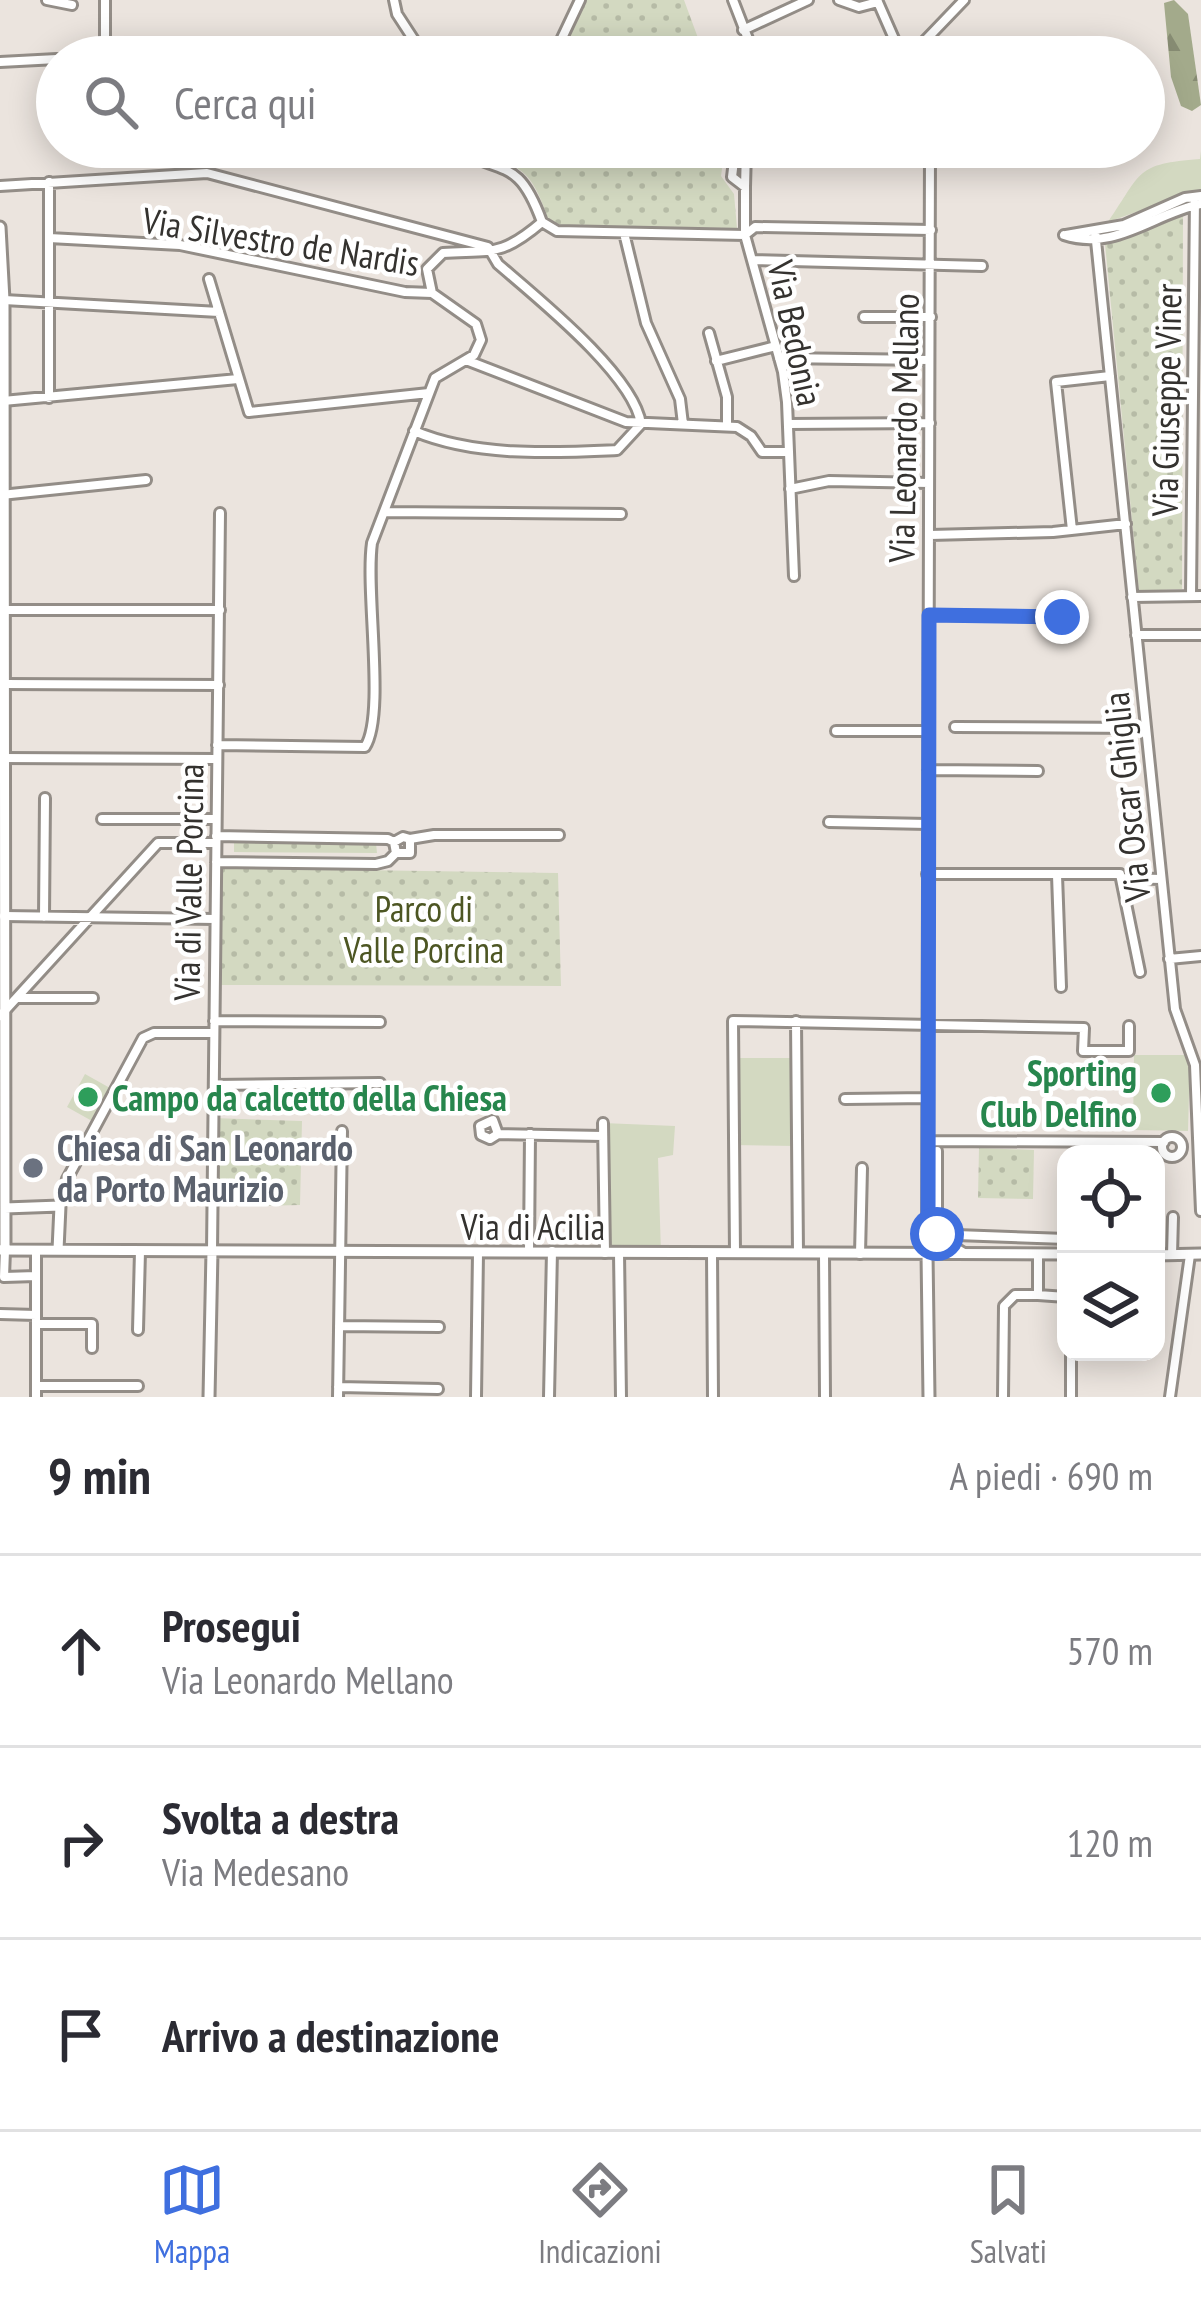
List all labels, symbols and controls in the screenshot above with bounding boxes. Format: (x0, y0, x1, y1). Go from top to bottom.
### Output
search box (36, 36, 1165, 168)
icon: search (78, 69, 144, 135)
text: Cerca qui (174, 73, 317, 131)
street label: Via Silvestro de Nardis (138, 196, 423, 286)
street label: Via Bedonia (757, 255, 834, 410)
street label: Via Giuseppe Viner (1140, 283, 1192, 518)
street label: Via Leonardo Mellano (877, 293, 929, 564)
route end (1035, 590, 1089, 644)
street label: Via Oscar Ghiglia (1092, 690, 1160, 905)
street label: Via di Valle Porcina (162, 763, 214, 1002)
park label: Parco di Valle Porcina (343, 885, 504, 973)
place label: Sporting Club Delfino (980, 1049, 1137, 1137)
place label: Campo da calcetto della Chiesa (112, 1074, 507, 1121)
marker: Sporting Club Delfino (1148, 1080, 1174, 1106)
marker: Campo da calcetto della Chiesa (75, 1084, 101, 1110)
place label: Chiesa di San Leonardo da Porto Maurizio (57, 1124, 353, 1212)
map controls (1057, 1145, 1165, 1361)
button: locate (1057, 1145, 1165, 1253)
marker: Chiesa di San Leonardo da Porto Maurizio (20, 1155, 46, 1181)
street label: Via di Acilia (460, 1203, 605, 1250)
route start (910, 1207, 964, 1261)
button: layers (1057, 1253, 1165, 1361)
text: 9 min (48, 1442, 151, 1508)
text: A piedi · 690 m (950, 1450, 1153, 1501)
text: Prosegui (162, 1596, 301, 1654)
icon: ahead (48, 1618, 114, 1684)
text: 570 m (1067, 1625, 1153, 1676)
text: Via Leonardo Mellano (162, 1654, 454, 1705)
text: Svolta a destra (162, 1788, 399, 1846)
icon: right (48, 1810, 114, 1876)
text: 120 m (1067, 1817, 1153, 1868)
text: Via Medesano (162, 1846, 349, 1897)
icon: arrive (48, 2002, 114, 2068)
text: Arrivo a destinazione (162, 2006, 500, 2064)
tab: Mappa (154, 2157, 230, 2272)
tab: Indicazioni (538, 2157, 662, 2272)
tab: Salvati (970, 2157, 1047, 2272)

